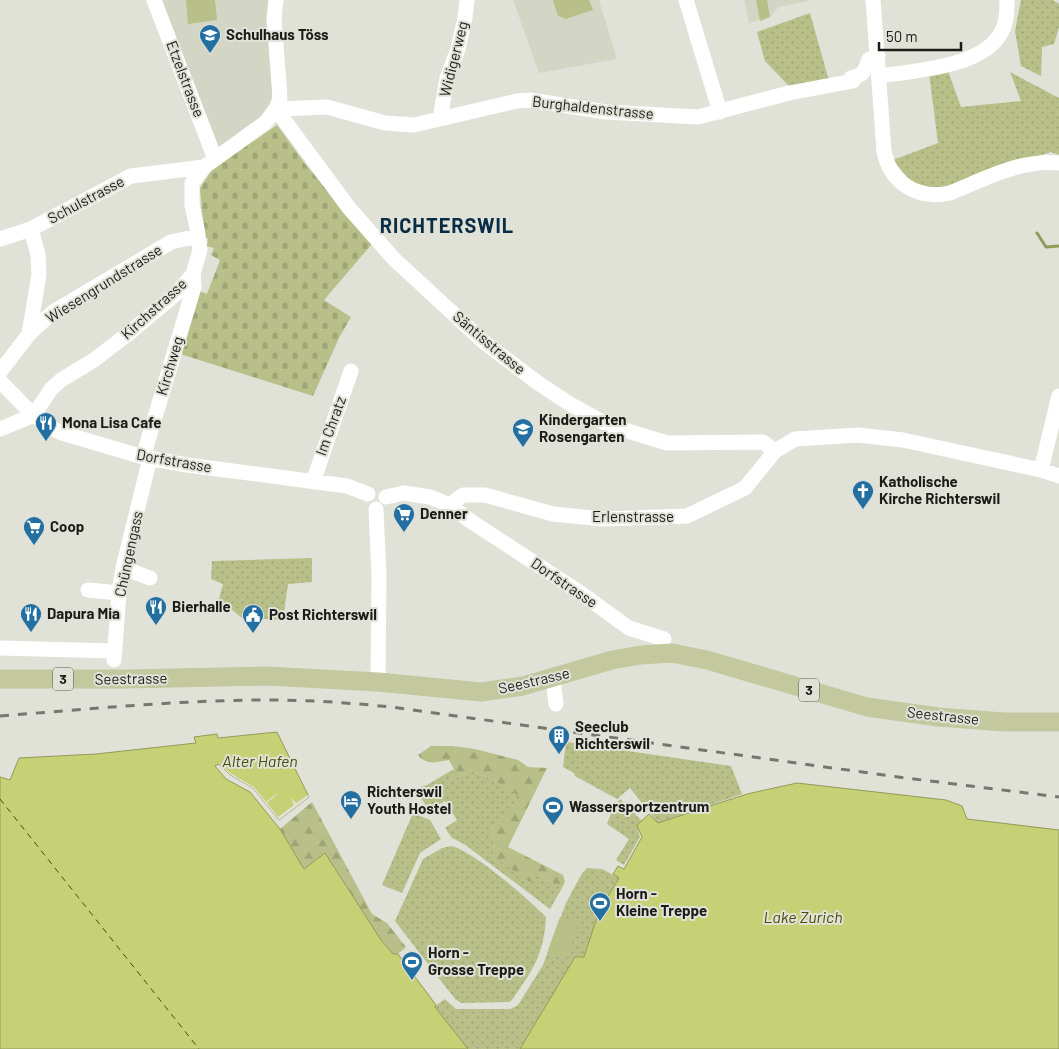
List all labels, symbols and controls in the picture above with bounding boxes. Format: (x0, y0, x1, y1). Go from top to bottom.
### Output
street label: Widigerweg (435, 19, 471, 99)
scale bar (879, 20, 962, 52)
school or university icon: Schulhaus Töss (198, 23, 222, 54)
place label: Schulhaus Töss (226, 25, 329, 43)
text: 50 m (886, 27, 918, 45)
street label: Etzelstrasse (163, 38, 209, 120)
street label: Burghaldenstrasse (532, 92, 655, 122)
street label: Schulstrasse (44, 171, 127, 227)
district label: RICHTERSWIL (380, 213, 514, 237)
street label: Wiesengrundstrasse (42, 240, 165, 326)
street label: Kirchstrasse (117, 274, 190, 342)
street label: Säntisstrasse (450, 307, 529, 378)
street label: Kirchweg (152, 334, 187, 397)
street label: Im Chratz (311, 393, 349, 458)
place label: Kindergarten Rosengarten (539, 410, 627, 445)
restaurant icon: Mona Lisa Cafe (34, 411, 58, 442)
place label: Mona Lisa Cafe (62, 413, 161, 431)
school or university icon: Kindergarten Rosengarten (511, 417, 535, 448)
street label: Dorfstrasse (135, 445, 213, 475)
place label: Katholische Kirche Richterswil (879, 472, 1000, 507)
church icon: Katholische Kirche Richterswil (851, 479, 875, 510)
supermarket icon: Denner (392, 502, 416, 533)
place label: Denner (420, 504, 468, 522)
street label: Erlenstrasse (592, 507, 674, 525)
street label: Chüngengass (110, 509, 146, 598)
supermarket icon: Coop (22, 515, 46, 546)
place label: Coop (50, 517, 84, 535)
street label: Dorfstrasse (528, 553, 601, 611)
restaurant icon: Bierhalle (144, 595, 168, 626)
place label: Bierhalle (172, 597, 231, 615)
restaurant icon: Dapura Mia (19, 602, 43, 633)
public building icon: Post Richterswil (241, 603, 265, 634)
place label: Dapura Mia (47, 604, 120, 622)
place label: Post Richterswil (269, 605, 377, 623)
street label: Seestrasse (496, 663, 571, 697)
road number: 3 (53, 668, 73, 691)
street label: Seestrasse (95, 668, 167, 688)
road number: 3 (799, 678, 819, 702)
street label: Seestrasse (906, 702, 980, 728)
place label: Seeclub Richterswil (575, 717, 650, 752)
building icon: Seeclub Richterswil (547, 724, 571, 755)
water label: Alter Hafen (222, 751, 298, 770)
place label: Richterswil Youth Hostel (367, 782, 451, 817)
hotel icon: Richterswil Youth Hostel (339, 789, 363, 820)
sports icon: Wassersportzentrum (541, 795, 565, 826)
place label: Wassersportzentrum (569, 797, 709, 815)
place label: Horn - Kleine Treppe (616, 884, 707, 919)
sports icon: Horn - Kleine Treppe (588, 891, 612, 922)
water label: Lake Zurich (763, 907, 843, 926)
place label: Horn - Grosse Treppe (428, 943, 524, 978)
sports icon: Horn - Grosse Treppe (400, 950, 424, 981)

